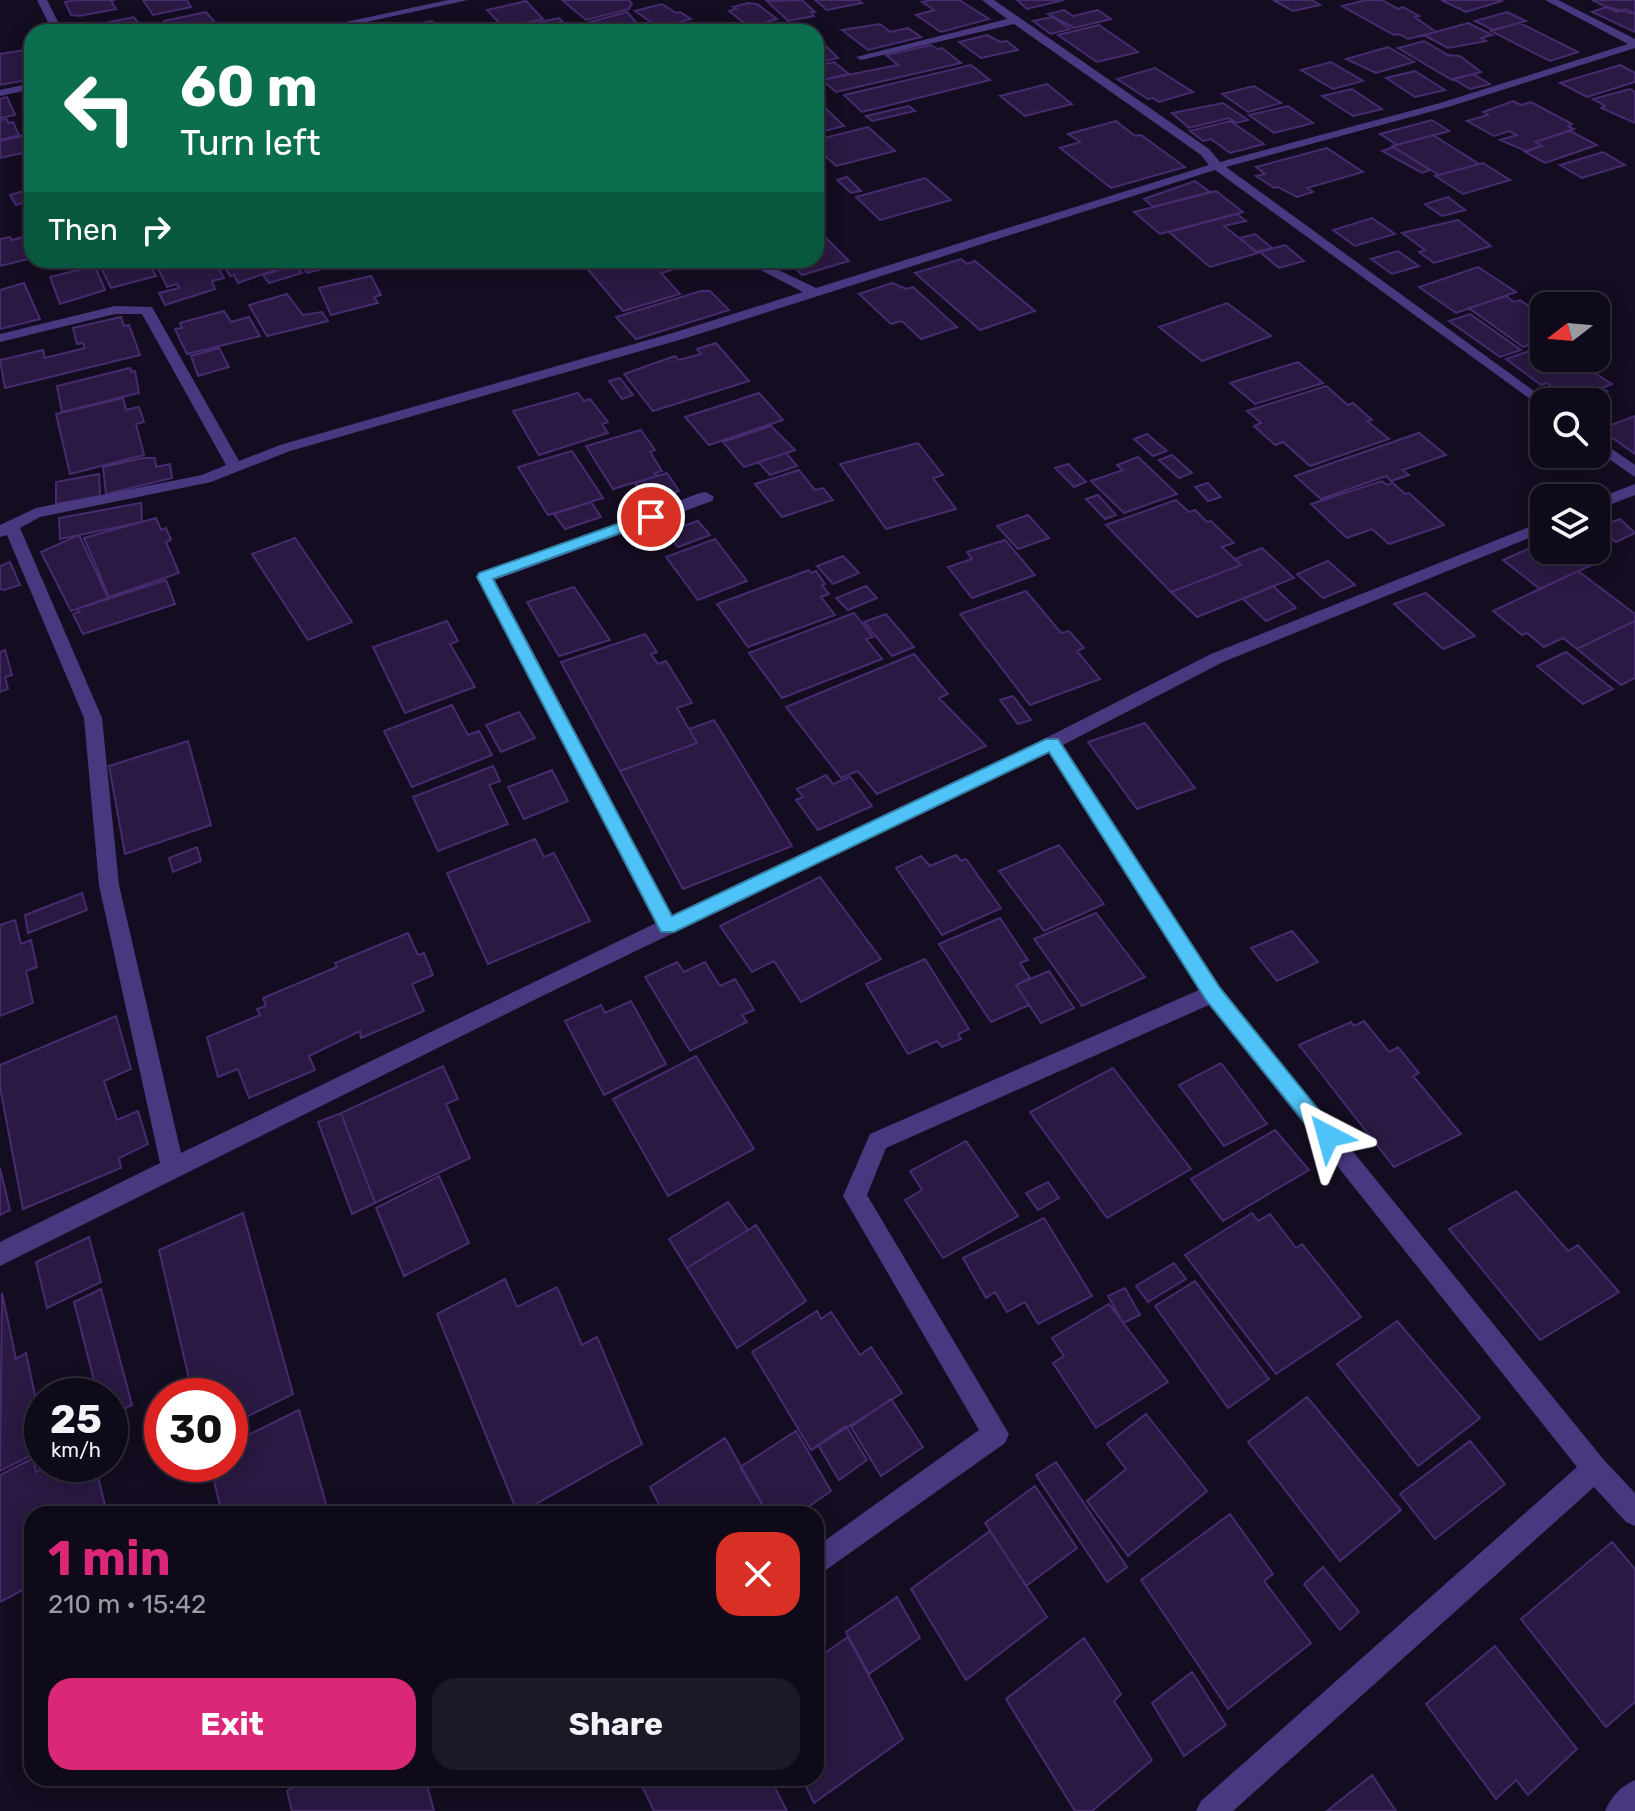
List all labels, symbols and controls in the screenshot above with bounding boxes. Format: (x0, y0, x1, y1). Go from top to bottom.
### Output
text: 60 m (180, 54, 318, 120)
icon: left (48, 56, 152, 160)
text: Turn left (180, 121, 321, 164)
icon: right (134, 208, 178, 252)
text: Then (48, 212, 118, 248)
north arrow (1530, 292, 1610, 372)
map controls (1530, 292, 1610, 564)
button: search (1530, 388, 1610, 468)
pin (617, 483, 685, 551)
button: layers (1530, 484, 1610, 564)
icon: arrive (629, 495, 673, 539)
position arrow (1286, 1094, 1370, 1178)
speed limit sign: 30 (144, 1378, 248, 1482)
text: 25 (50, 1396, 102, 1443)
text: km/h (51, 1438, 101, 1462)
text: 1 min (48, 1530, 171, 1587)
button: close (716, 1532, 800, 1616)
text: 210 m · 15:42 (48, 1589, 206, 1620)
button: Exit (48, 1678, 416, 1770)
button: Share (432, 1678, 800, 1770)

